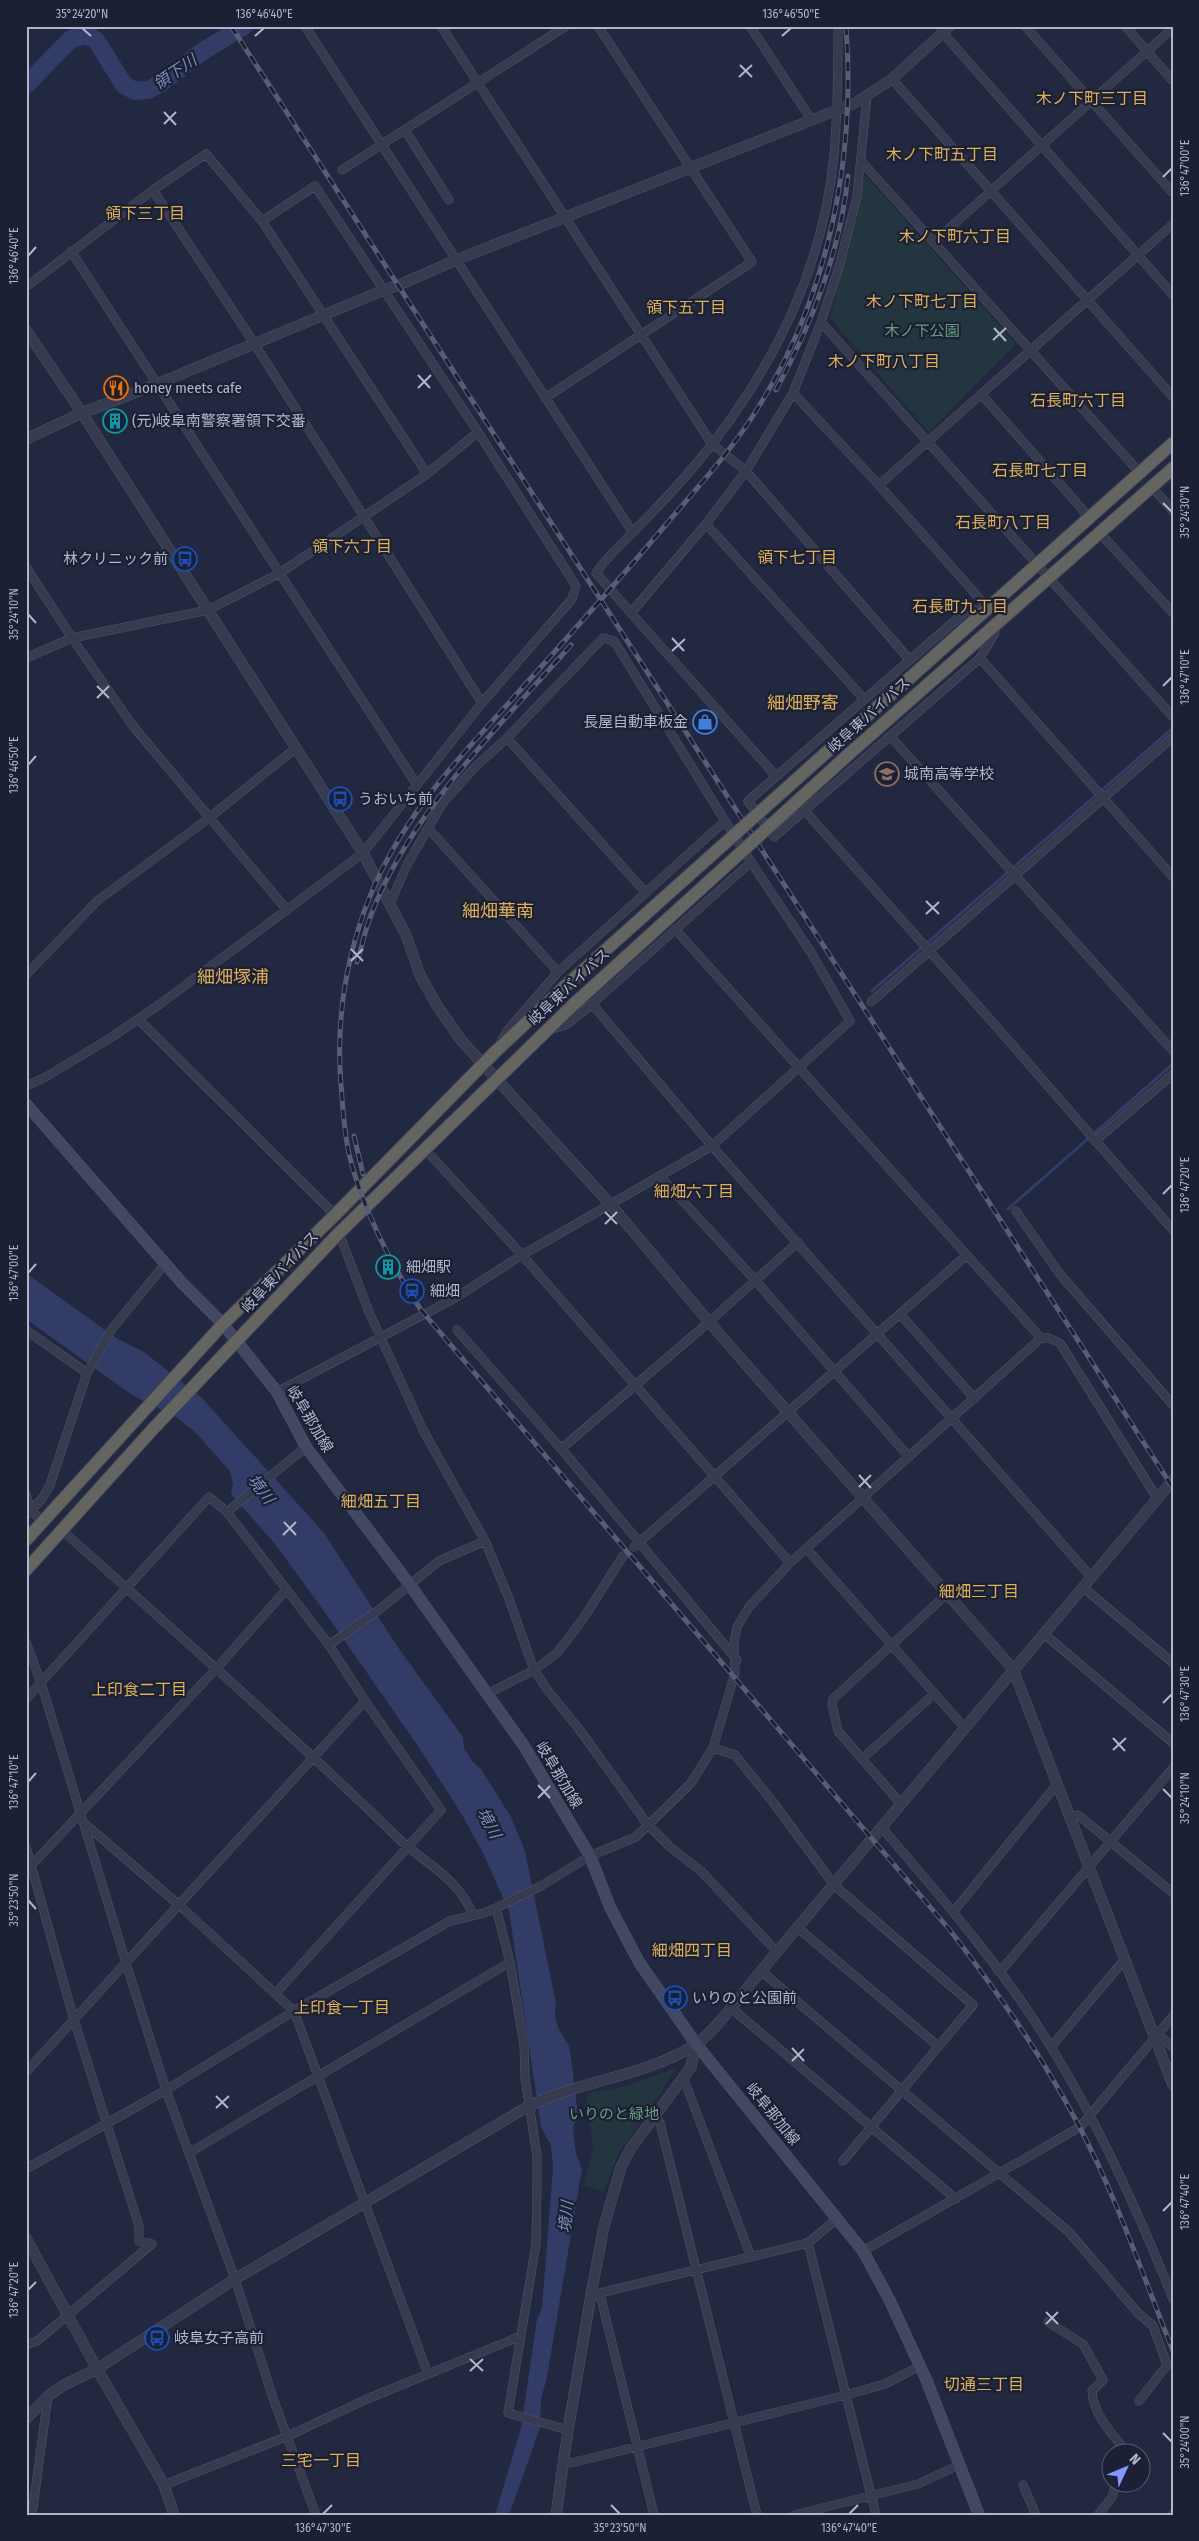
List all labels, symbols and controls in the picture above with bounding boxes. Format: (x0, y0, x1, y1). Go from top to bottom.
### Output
text: 35°24'20"N (56, 7, 108, 21)
text: 136°46'40"E (235, 7, 293, 21)
text: 136°46'50"E (762, 7, 820, 21)
water label: 領下川 (150, 50, 202, 93)
district label: 木ノ下町三丁目 (1036, 89, 1148, 108)
text: 136°47'00"E (1178, 139, 1192, 196)
district label: 木ノ下町五丁目 (886, 145, 998, 164)
district label: 領下三丁目 (105, 204, 185, 223)
text: 136°46'40"E (7, 227, 21, 285)
district label: 木ノ下町六丁目 (899, 227, 1011, 246)
district label: 木ノ下町七丁目 (866, 292, 978, 311)
district label: 領下五丁目 (646, 298, 726, 317)
park label: 木ノ下公園 (884, 322, 960, 340)
district label: 木ノ下町八丁目 (828, 352, 940, 371)
restaurant icon: honey meets cafe (103, 375, 129, 401)
place label: honey meets cafe (134, 379, 242, 397)
district label: 石長町六丁目 (1030, 391, 1126, 410)
building icon: (元)岐阜南警察署領下交番 (102, 408, 128, 434)
place label: (元)岐阜南警察署領下交番 (132, 412, 306, 430)
district label: 石長町七丁目 (992, 461, 1088, 480)
text: 35°24'30"N (1178, 486, 1192, 538)
district label: 石長町八丁目 (955, 513, 1051, 532)
district label: 領下六丁目 (312, 537, 392, 556)
bus stop icon: 林クリニック前 (172, 546, 198, 572)
district label: 領下七丁目 (757, 548, 837, 567)
place label: 林クリニック前 (63, 550, 168, 568)
text: 35°24'10"N (7, 588, 21, 640)
district label: 石長町九丁目 (912, 597, 1008, 616)
text: 136°47'10"E (1178, 649, 1192, 705)
street label: 岐阜東バイパス (824, 673, 914, 757)
district label: 細畑野寄 (767, 692, 839, 714)
shop icon: 長屋自動車板金 (692, 709, 718, 735)
place label: 長屋自動車板金 (583, 713, 688, 731)
text: 136°46'50"E (7, 736, 21, 794)
school or university icon: 城南高等学校 (874, 761, 900, 787)
place label: 城南高等学校 (904, 765, 994, 783)
bus stop icon: うおいち前 (327, 786, 353, 812)
place label: うおいち前 (358, 790, 433, 808)
district label: 細畑華南 (462, 900, 534, 922)
street label: 岐阜東バイパス (525, 945, 613, 1029)
district label: 細畑塚浦 (197, 966, 269, 988)
text: 136°47'20"E (1178, 1157, 1192, 1213)
district label: 細畑六丁目 (654, 1182, 734, 1201)
street label: 岐阜東バイパス (238, 1228, 322, 1316)
text: 136°47'00"E (7, 1244, 21, 1301)
building icon: 細畑駅 (375, 1254, 401, 1280)
place label: 細畑駅 (406, 1258, 451, 1276)
station icon: 細畑 (399, 1278, 425, 1304)
place label: 細畑 (430, 1282, 460, 1300)
street label: 岐阜那加線 (283, 1382, 337, 1456)
water label: 境川 (244, 1470, 279, 1509)
district label: 細畑五丁目 (341, 1492, 421, 1511)
district label: 細畑三丁目 (939, 1582, 1019, 1601)
text: 136°47'30"E (1178, 1666, 1192, 1722)
district label: 上印食二丁目 (91, 1680, 187, 1699)
street label: 岐阜那加線 (532, 1738, 586, 1812)
text: 136°47'10"E (7, 1754, 21, 1810)
text: 35°24'10"N (1178, 1772, 1192, 1824)
water label: 境川 (473, 1804, 506, 1843)
text: 35°23'50"N (7, 1874, 21, 1927)
district label: 細畑四丁目 (652, 1941, 732, 1960)
bus stop icon: いりのと公園前 (662, 1985, 688, 2011)
place label: いりのと公園前 (692, 1989, 797, 2007)
district label: 上印食一丁目 (294, 1998, 390, 2017)
street label: 岐阜那加線 (742, 2079, 804, 2149)
park label: いりのと緑地 (569, 2105, 659, 2123)
text: 136°47'40"E (1178, 2174, 1192, 2230)
water label: 境川 (555, 2198, 577, 2234)
text: 136°47'20"E (7, 2262, 21, 2318)
bus stop icon: 岐阜女子高前 (144, 2325, 170, 2351)
place label: 岐阜女子高前 (174, 2329, 264, 2347)
district label: 切通三丁目 (944, 2375, 1024, 2394)
text: 35°24'00"N (1178, 2415, 1192, 2469)
north arrow (1102, 2444, 1152, 2494)
text: N (1126, 2450, 1144, 2468)
district label: 三宅一丁目 (281, 2451, 361, 2470)
text: 136°47'30"E (295, 2521, 351, 2535)
text: 35°23'50"N (594, 2521, 647, 2535)
text: 136°47'40"E (821, 2521, 877, 2535)

